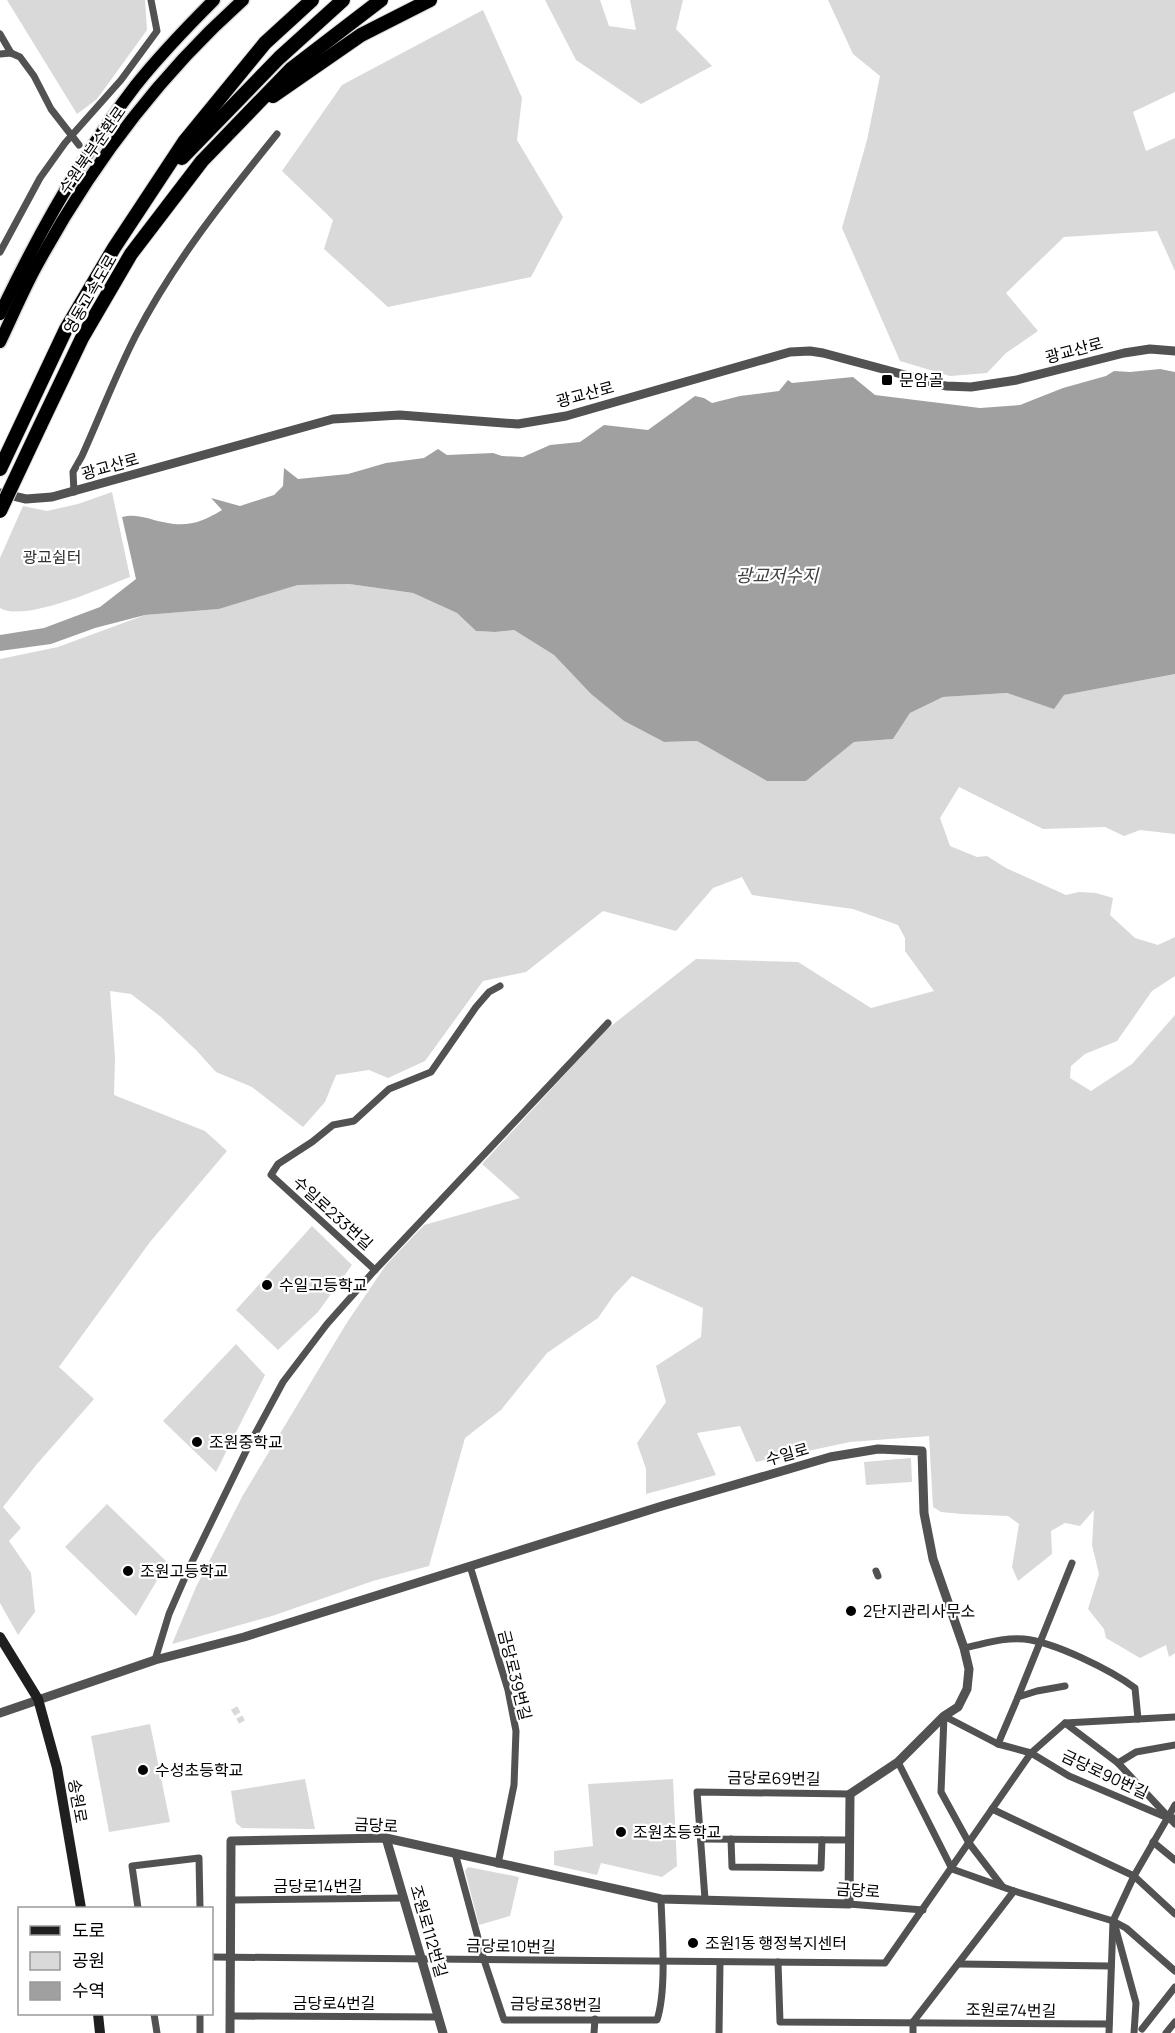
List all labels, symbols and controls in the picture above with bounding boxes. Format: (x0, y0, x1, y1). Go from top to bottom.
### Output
street label: 수원북부순환로 (53, 101, 131, 199)
street label: 영동고속도로 (58, 250, 122, 338)
street label: 광교산로 (1043, 332, 1106, 368)
place label: 문암골 (899, 369, 943, 391)
marker: 문암골 (880, 373, 894, 387)
street label: 광교산로 (554, 376, 617, 412)
street label: 광교산로 (79, 447, 142, 485)
park label: 광교쉼터 (23, 546, 81, 568)
water label: 광교저수지 (736, 563, 820, 587)
street label: 수일로233번길 (288, 1171, 378, 1255)
place label: 수일고등학교 (279, 1274, 367, 1296)
marker: 수일고등학교 (260, 1278, 274, 1292)
place label: 조원중학교 (209, 1431, 283, 1453)
marker: 조원중학교 (190, 1435, 204, 1449)
street label: 수일로 (763, 1437, 812, 1471)
place label: 조원고등학교 (140, 1560, 228, 1582)
marker: 조원고등학교 (121, 1564, 135, 1578)
place label: 2단지관리사무소 (863, 1600, 975, 1622)
marker: 2단지관리사무소 (844, 1604, 858, 1618)
street label: 금당로39번길 (493, 1628, 537, 1722)
street label: 금당로90번길 (1058, 1744, 1152, 1804)
place label: 수성초등학교 (155, 1759, 243, 1781)
marker: 수성초등학교 (136, 1763, 150, 1777)
street label: 금당로69번길 (727, 1766, 821, 1790)
street label: 송원로 (63, 1777, 93, 1825)
street label: 금당로 (353, 1813, 399, 1837)
place label: 조원초등학교 (633, 1821, 721, 1843)
marker: 조원초등학교 (614, 1825, 628, 1839)
street label: 금당로14번길 (273, 1875, 363, 1897)
street label: 금당로 (835, 1877, 881, 1903)
street label: 조원로112번길 (405, 1882, 453, 1980)
legend (18, 1907, 213, 2015)
text: 도로 (72, 1918, 105, 1942)
place label: 조원1동 행정복지센터 (705, 1932, 847, 1954)
street label: 금당로10번길 (466, 1934, 556, 1958)
marker: 조원1동 행정복지센터 (686, 1936, 700, 1950)
text: 공원 (72, 1948, 105, 1972)
text: 수역 (72, 1978, 105, 2002)
street label: 금당로4번길 (292, 1992, 376, 2014)
street label: 금당로38번길 (510, 1992, 602, 2016)
street label: 조원로74번길 (966, 1998, 1056, 2022)

